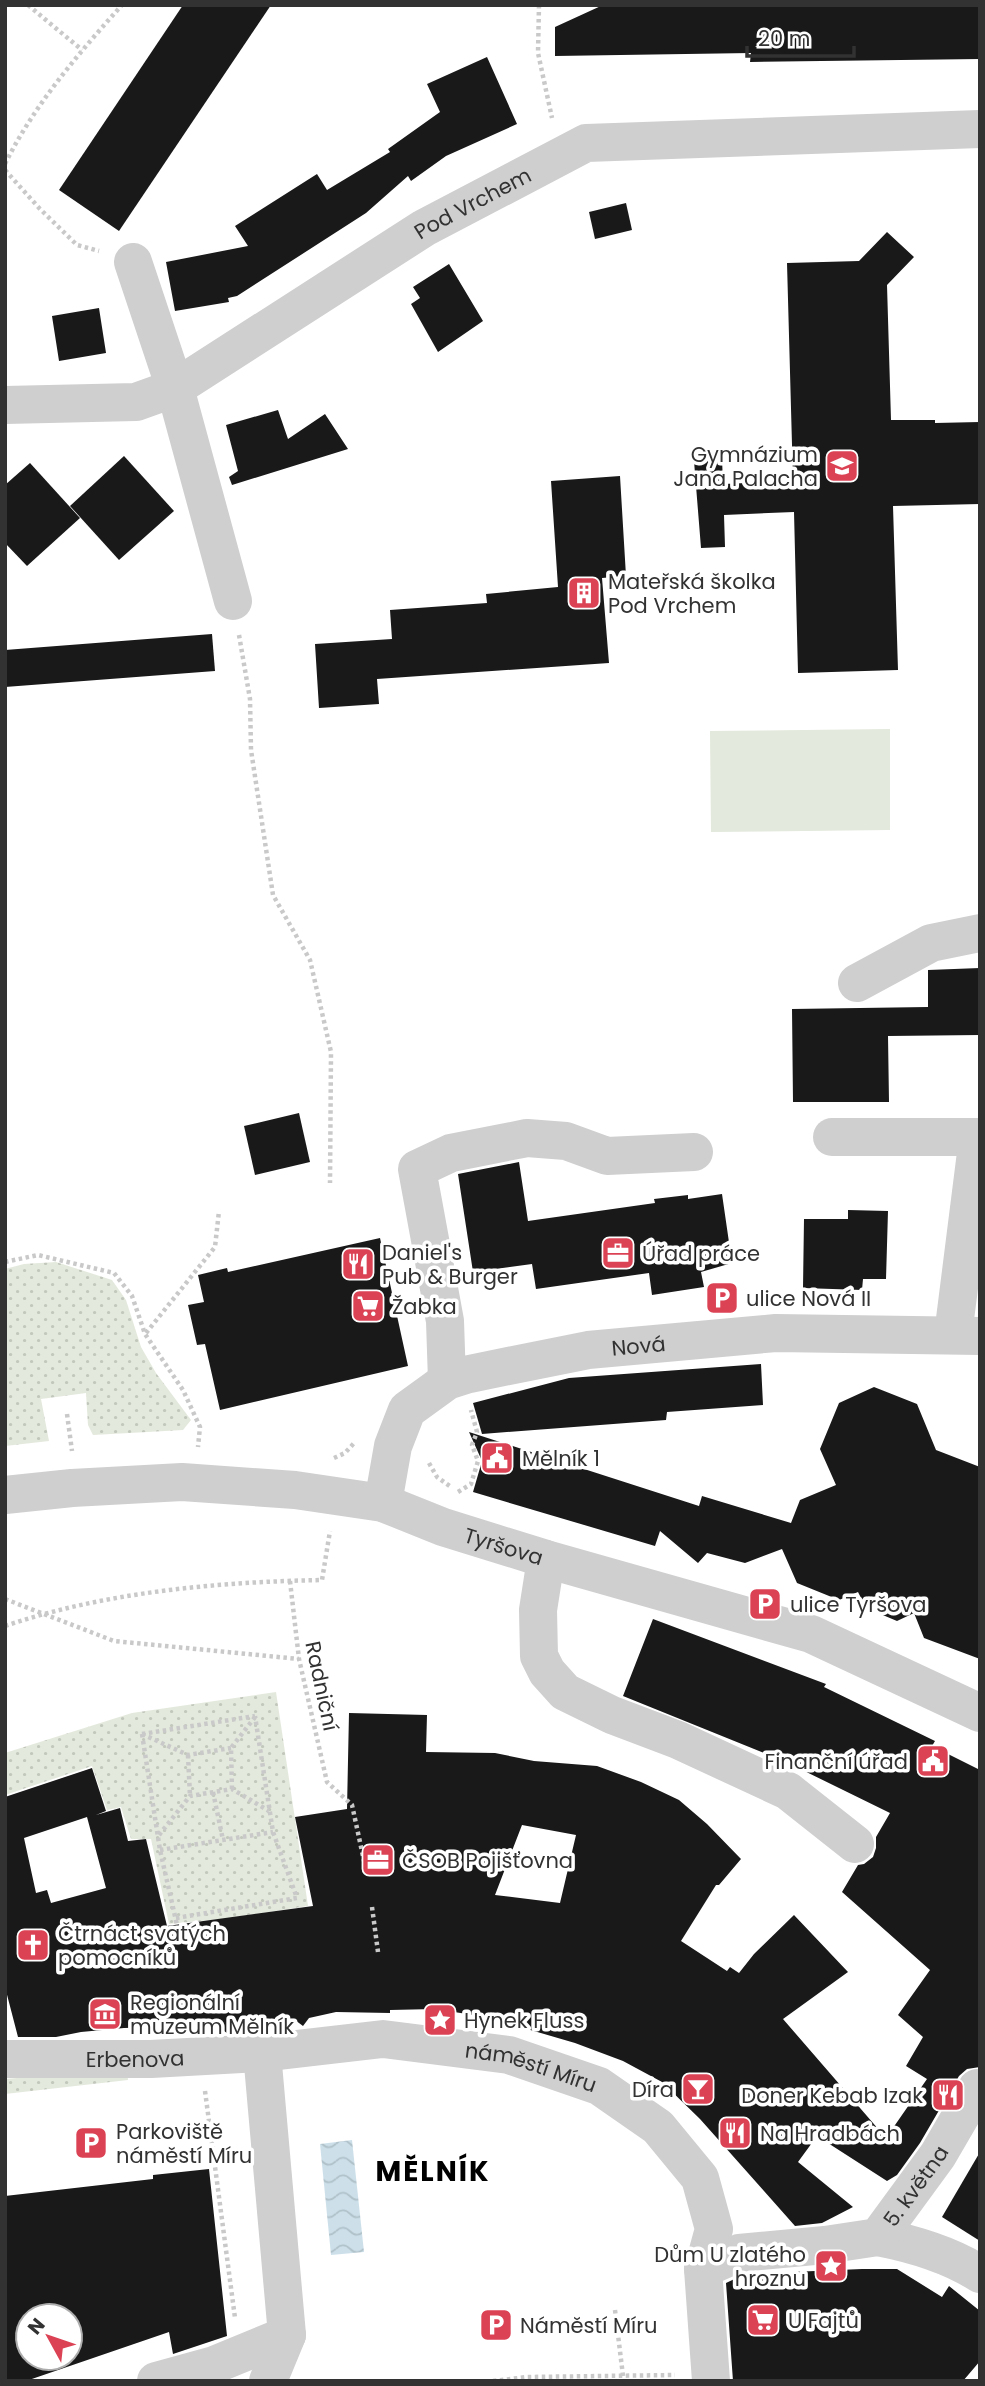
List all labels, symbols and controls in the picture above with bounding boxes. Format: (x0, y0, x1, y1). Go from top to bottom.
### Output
scale bar (747, 14, 854, 58)
text: 20 m (758, 24, 811, 53)
street label: Pod Vrchem (408, 160, 536, 245)
place label: Gymnázium Jana Palacha (673, 440, 818, 493)
school or university icon: Gymnázium Jana Palacha (823, 447, 861, 485)
place label: Mateřská školka Pod Vrchem (608, 567, 776, 620)
building icon: Mateřská školka Pod Vrchem (565, 574, 603, 612)
office icon: Úřad práce (599, 1234, 637, 1272)
place label: Daniel's Pub & Burger (382, 1238, 518, 1291)
place label: Úřad práce (642, 1239, 760, 1268)
restaurant icon: Daniel's Pub & Burger (339, 1245, 377, 1283)
parking icon: ulice Nová II (703, 1279, 741, 1317)
place label: ulice Nová II (746, 1284, 871, 1313)
supermarket icon: Žabka (349, 1287, 387, 1325)
place label: Žabka (392, 1292, 457, 1321)
street label: Nová (610, 1329, 667, 1362)
public building icon: Mělník 1 (478, 1439, 516, 1477)
place label: Mělník 1 (522, 1444, 600, 1473)
street label: Tyršova (461, 1520, 547, 1572)
parking icon: ulice Tyršova (746, 1585, 784, 1623)
place label: ulice Tyršova (790, 1590, 927, 1619)
street label: Radniční (298, 1638, 346, 1734)
public building icon: Finanční úřad (914, 1742, 952, 1780)
place label: Finanční úřad (765, 1747, 908, 1776)
office icon: ČSOB Pojišťovna (359, 1841, 397, 1879)
place label: ČSOB Pojišťovna (402, 1846, 573, 1875)
place label: Čtrnáct svatých pomocníků (58, 1919, 226, 1972)
church icon: Čtrnáct svatých pomocníků (14, 1926, 52, 1964)
place label: Regionální muzeum Mělník (130, 1988, 294, 2041)
museum icon: Regionální muzeum Mělník (86, 1995, 124, 2033)
place icon: Hynek Fluss (421, 2001, 459, 2039)
place label: Hynek Fluss (464, 2006, 584, 2035)
street label: náměstí Míru (463, 2035, 601, 2099)
street label: Erbenova (86, 2043, 185, 2074)
bar icon: Díra (679, 2070, 717, 2108)
place label: Díra (632, 2075, 674, 2104)
restaurant icon: Doner Kebab Izak (929, 2076, 967, 2114)
place label: Doner Kebab Izak (741, 2081, 923, 2110)
restaurant icon: Na Hradbách (716, 2114, 754, 2152)
place label: Parkoviště náměstí Míru (116, 2117, 252, 2170)
place label: Na Hradbách (760, 2119, 900, 2148)
parking icon: Parkoviště náměstí Míru (72, 2124, 110, 2162)
street label: 5. května (876, 2140, 955, 2232)
district label: MĚLNÍK (375, 2152, 491, 2191)
place label: Dům U zlatého hroznu (654, 2240, 806, 2293)
place icon: Dům U zlatého hroznu (812, 2247, 850, 2285)
supermarket icon: U Fajtů (744, 2301, 782, 2339)
north arrow (14, 2302, 84, 2372)
parking icon: Náměstí Míru (477, 2306, 515, 2344)
place label: U Fajtů (788, 2306, 859, 2335)
place label: Náměstí Míru (520, 2311, 658, 2340)
text: N (21, 2312, 51, 2341)

